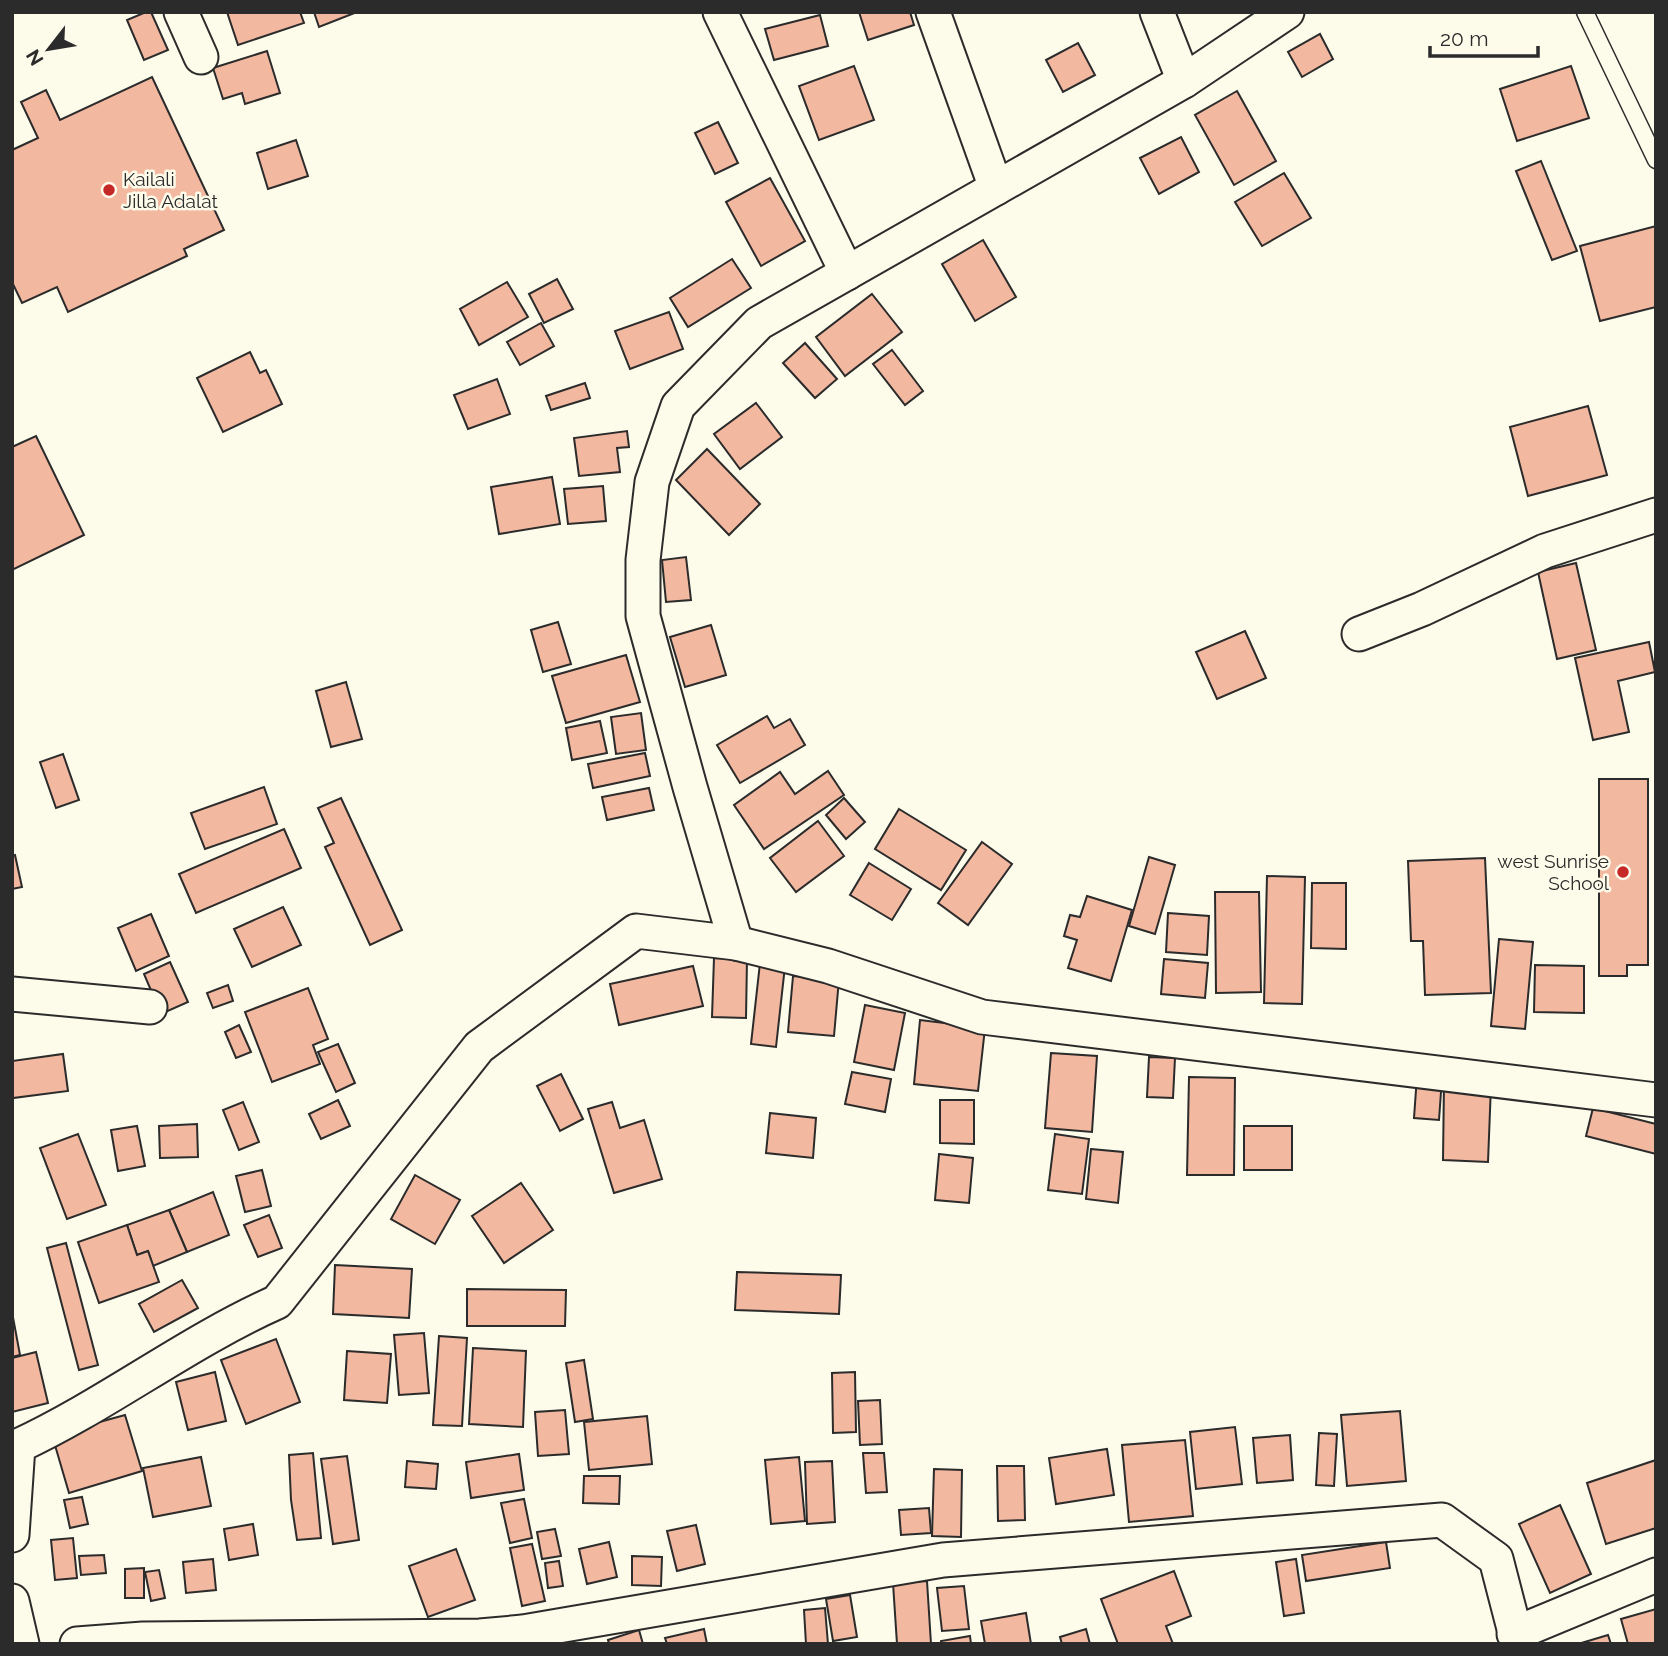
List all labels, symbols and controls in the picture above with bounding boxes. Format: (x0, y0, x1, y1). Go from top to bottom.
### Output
north arrow (14, 14, 84, 84)
scale bar (1430, 14, 1538, 58)
text: 20 m (1440, 26, 1488, 51)
text: N (21, 46, 48, 70)
place label: Kailali Jilla Adalat (123, 168, 218, 212)
marker: Kailali Jilla Adalat (101, 182, 117, 198)
place label: west Sunrise School (1497, 850, 1610, 894)
marker: west Sunrise School (1615, 864, 1631, 880)

